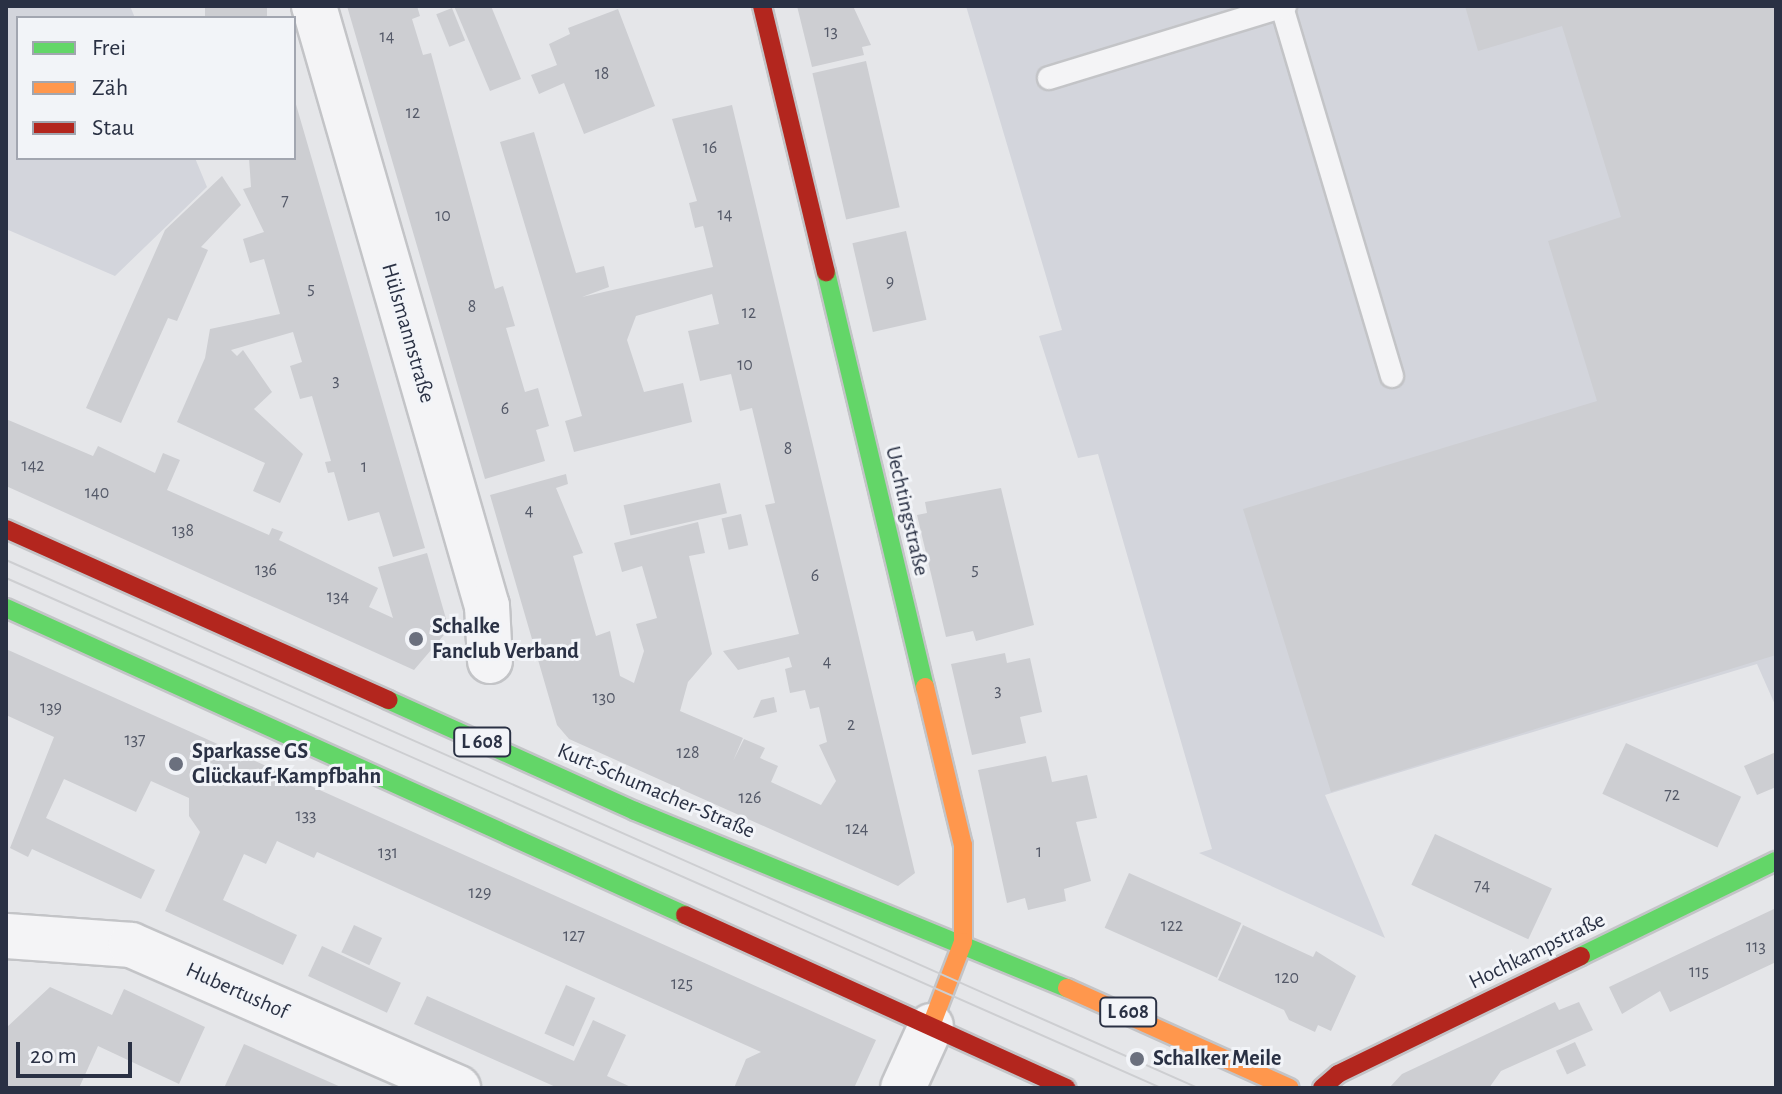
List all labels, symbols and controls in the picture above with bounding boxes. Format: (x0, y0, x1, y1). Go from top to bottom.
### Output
legend (16, 16, 296, 160)
house number: 13 (824, 21, 838, 43)
house number: 14 (380, 26, 394, 48)
text: Frei (92, 36, 126, 60)
house number: 18 (595, 63, 609, 85)
text: Zäh (92, 76, 128, 100)
house number: 12 (406, 102, 420, 124)
text: Stau (92, 116, 134, 140)
house number: 16 (703, 137, 717, 159)
house number: 7 (281, 190, 289, 212)
house number: 14 (718, 204, 732, 226)
house number: 10 (435, 205, 451, 227)
street label: Hülsmannstraße (375, 260, 441, 406)
house number: 9 (886, 271, 894, 293)
house number: 5 (307, 278, 315, 300)
house number: 8 (468, 296, 476, 318)
house number: 12 (742, 302, 756, 324)
house number: 10 (737, 354, 753, 376)
house number: 3 (332, 370, 340, 392)
house number: 6 (501, 398, 509, 420)
house number: 8 (784, 438, 792, 460)
street label: Uechtingstraße (879, 444, 935, 578)
house number: 142 (21, 455, 45, 477)
house number: 1 (361, 456, 367, 478)
house number: 140 (85, 482, 109, 504)
house number: 4 (525, 500, 533, 522)
house number: 138 (172, 520, 194, 542)
house number: 136 (255, 559, 277, 581)
house number: 5 (971, 559, 979, 581)
house number: 6 (811, 565, 819, 587)
house number: 134 (327, 586, 349, 608)
place label: Schalke Fanclub Verband (432, 613, 579, 664)
marker: Schalke Fanclub Verband (407, 630, 425, 648)
house number: 4 (823, 651, 831, 673)
house number: 3 (994, 680, 1002, 702)
house number: 130 (592, 687, 616, 709)
house number: 139 (40, 697, 62, 719)
house number: 2 (847, 714, 855, 736)
road number: L 608 (452, 726, 512, 758)
house number: 137 (124, 729, 146, 751)
street label: Kurt-Schumacher-Straße (553, 737, 759, 845)
place label: Sparkasse GS Glückauf-Kampfbahn (192, 738, 381, 790)
house number: 128 (677, 742, 699, 764)
marker: Sparkasse GS Glückauf-Kampfbahn (167, 755, 185, 773)
house number: 72 (1664, 784, 1680, 806)
house number: 126 (739, 787, 761, 809)
house number: 133 (295, 805, 317, 827)
house number: 124 (845, 818, 869, 840)
house number: 1 (1036, 841, 1042, 863)
house number: 131 (378, 842, 398, 864)
house number: 74 (1474, 875, 1490, 897)
house number: 129 (469, 882, 491, 904)
street label: Hochkampstraße (1465, 907, 1609, 995)
house number: 122 (1161, 915, 1183, 937)
house number: 127 (563, 925, 585, 947)
house number: 113 (1746, 936, 1766, 958)
street label: Hubertushof (182, 957, 292, 1025)
house number: 115 (1689, 961, 1709, 983)
house number: 120 (1275, 967, 1299, 989)
house number: 125 (671, 973, 693, 995)
road number: L 608 (1098, 996, 1158, 1028)
scale bar (20, 1026, 136, 1076)
text: 20 m (30, 1044, 77, 1068)
place label: Schalker Meile (1153, 1046, 1281, 1072)
marker: Schalker Meile (1128, 1050, 1146, 1068)

